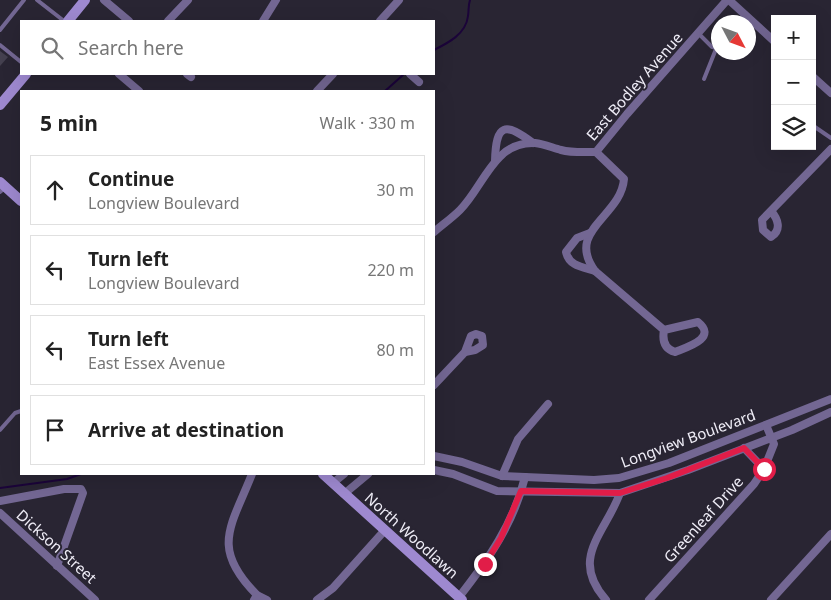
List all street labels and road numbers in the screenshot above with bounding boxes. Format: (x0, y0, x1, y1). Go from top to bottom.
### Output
street label: East Bodley Avenue (581, 28, 687, 144)
street label: Longview Boulevard (618, 404, 758, 472)
street label: Greenleaf Drive (659, 471, 747, 567)
street label: North Woodlawn (361, 488, 463, 582)
street label: Dickson Street (13, 505, 102, 588)

